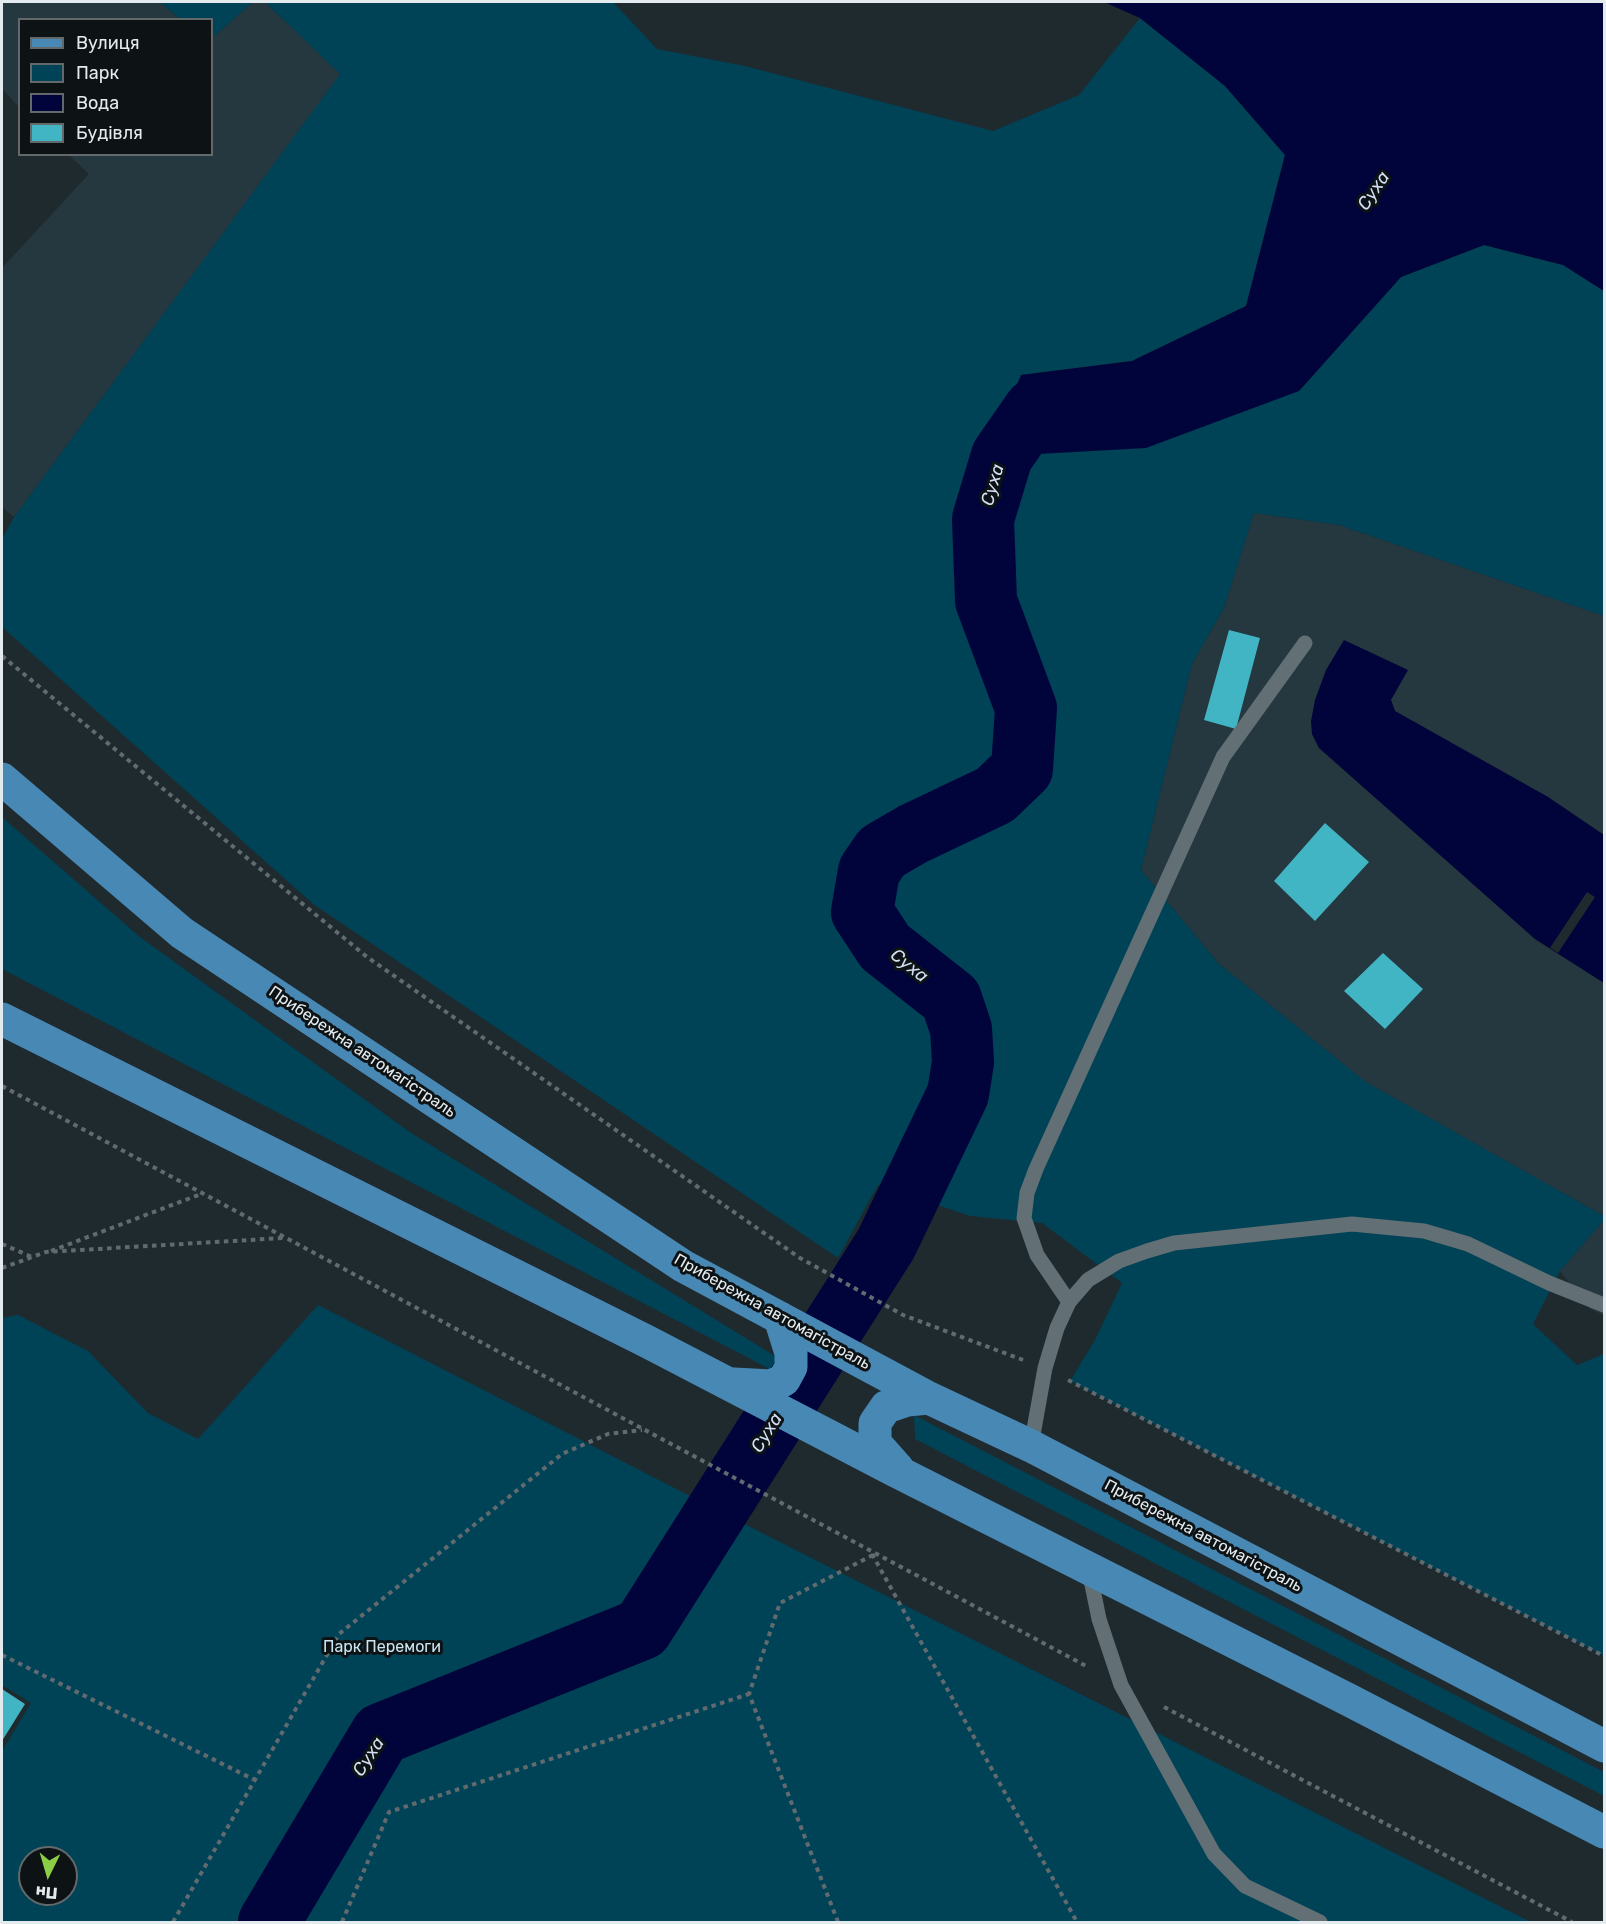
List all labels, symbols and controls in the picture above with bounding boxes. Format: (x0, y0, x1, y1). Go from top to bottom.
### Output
legend (18, 18, 213, 156)
text: Вулиця (76, 32, 140, 54)
text: Парк (76, 62, 119, 84)
text: Вода (76, 92, 119, 114)
text: Будівля (76, 122, 143, 144)
water label: Суха (1353, 167, 1395, 215)
water label: Суха (977, 462, 1009, 508)
water label: Суха (886, 945, 932, 987)
street label: Прибережна автомагістраль (265, 982, 459, 1122)
street label: Прибережна автомагістраль (671, 1250, 873, 1374)
water label: Суха (747, 1409, 787, 1457)
street label: Прибережна автомагістраль (1101, 1476, 1305, 1596)
park label: Парк Перемоги (323, 1637, 441, 1657)
water label: Суха (348, 1733, 390, 1781)
north arrow (18, 1846, 78, 1906)
text: Пн (35, 1882, 58, 1903)

